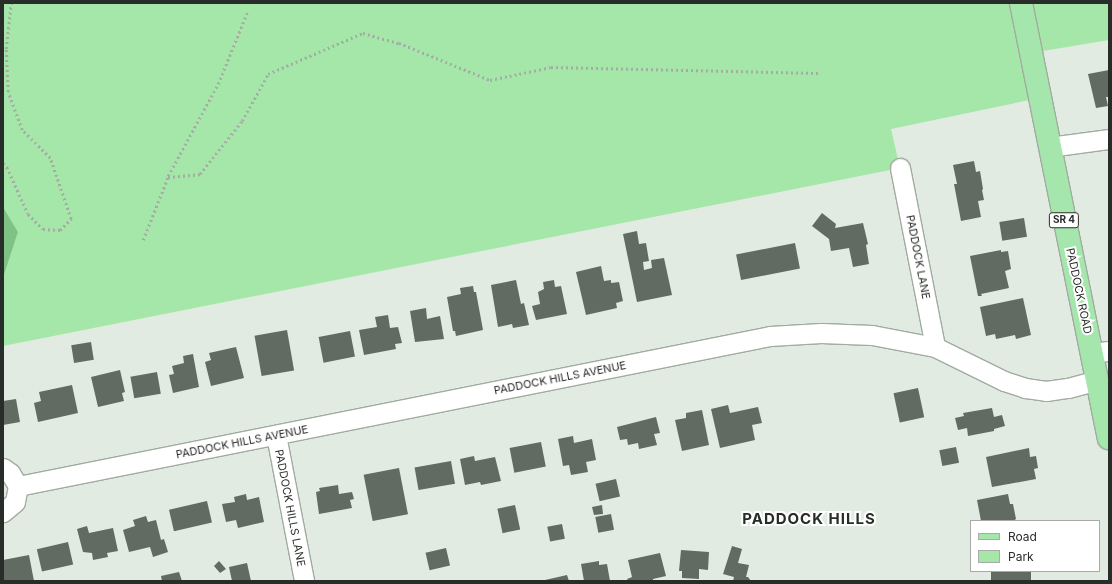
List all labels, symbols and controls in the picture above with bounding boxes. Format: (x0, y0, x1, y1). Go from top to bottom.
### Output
road number: SR 4 (1048, 212, 1080, 228)
street label: PADDOCK LANE (903, 214, 933, 300)
street label: PADDOCK ROAD (1063, 247, 1095, 335)
street label: PADDOCK HILLS AVENUE (493, 359, 627, 397)
street label: PADDOCK HILLS AVENUE (175, 423, 309, 461)
street label: PADDOCK HILLS LANE (272, 448, 308, 568)
district label: PADDOCK HILLS (742, 510, 876, 528)
legend (970, 520, 1100, 572)
text: Road (1008, 529, 1037, 544)
text: Park (1008, 549, 1034, 564)

